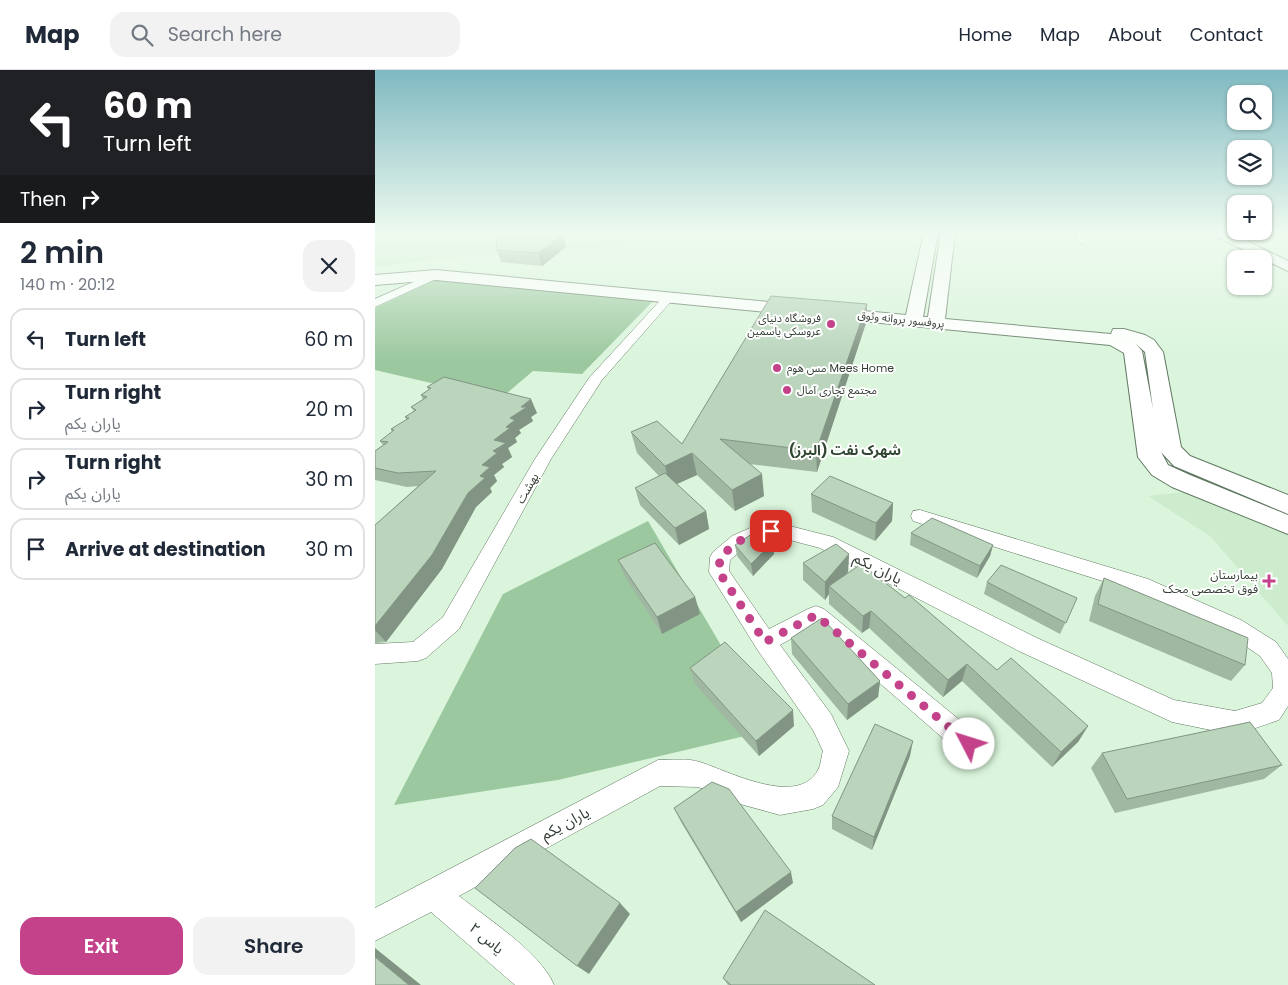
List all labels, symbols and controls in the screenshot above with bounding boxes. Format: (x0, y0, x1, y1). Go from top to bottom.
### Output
search box (110, 12, 460, 57)
text: Map (25, 18, 80, 51)
icon: search (128, 21, 156, 49)
text: Search here (168, 21, 282, 48)
text: Home (958, 22, 1012, 47)
text: Map (1040, 22, 1080, 47)
text: About (1108, 22, 1162, 47)
text: Contact (1190, 22, 1263, 47)
text: 60 m (103, 81, 193, 130)
map controls (1227, 85, 1272, 295)
button: search (1227, 85, 1272, 130)
icon: left (20, 90, 85, 155)
text: Turn left (103, 128, 191, 159)
button: layers (1227, 140, 1272, 185)
icon: right (76, 185, 104, 213)
text: Then (20, 186, 66, 213)
button: + (1227, 195, 1272, 240)
text: 2 min (20, 231, 104, 274)
button: close (303, 240, 355, 292)
button: − (1227, 250, 1272, 295)
text: 140 m · 20:12 (20, 273, 115, 296)
street label: پروفسور پروانه وثوق (857, 306, 945, 332)
place label: فروشگاه دنیای عروسکی یاسمین (747, 310, 821, 339)
marker: فروشگاه دنیای عروسکی یاسمین (825, 318, 837, 330)
icon: left (22, 325, 50, 353)
text: Turn left (65, 326, 146, 353)
text: 60 m (304, 326, 353, 353)
place label: مس هوم Mees Home (787, 360, 894, 376)
marker: مس هوم Mees Home (771, 362, 783, 374)
text: Turn right (65, 379, 161, 406)
place label: مجتمع تجاری آمال (797, 382, 877, 398)
marker: مجتمع تجاری آمال (781, 384, 793, 396)
icon: right (22, 395, 50, 423)
text: 20 m (305, 396, 353, 423)
text: یاران یکم (65, 412, 121, 435)
district label: شهرک نفت (البرز) (789, 440, 901, 460)
text: Turn right (65, 449, 161, 476)
icon: right (22, 465, 50, 493)
text: 30 m (305, 466, 353, 493)
street label: بهشت (511, 470, 543, 506)
text: یاران یکم (65, 482, 121, 505)
pin (750, 510, 792, 552)
icon: arrive (757, 517, 785, 545)
icon: arrive (22, 535, 50, 563)
text: Arrive at destination (65, 536, 266, 563)
text: 30 m (305, 536, 353, 563)
street label: یاران یکم (849, 547, 906, 590)
place label: بیمارستان فوق تخصصی محک (1163, 566, 1258, 597)
marker: بیمارستان فوق تخصصی محک (1262, 574, 1276, 588)
position arrow (942, 717, 994, 769)
street label: یاران یکم (537, 801, 594, 845)
button: Exit (20, 917, 183, 975)
button: Share (193, 917, 355, 975)
street label: یاس ۲ (465, 917, 509, 959)

